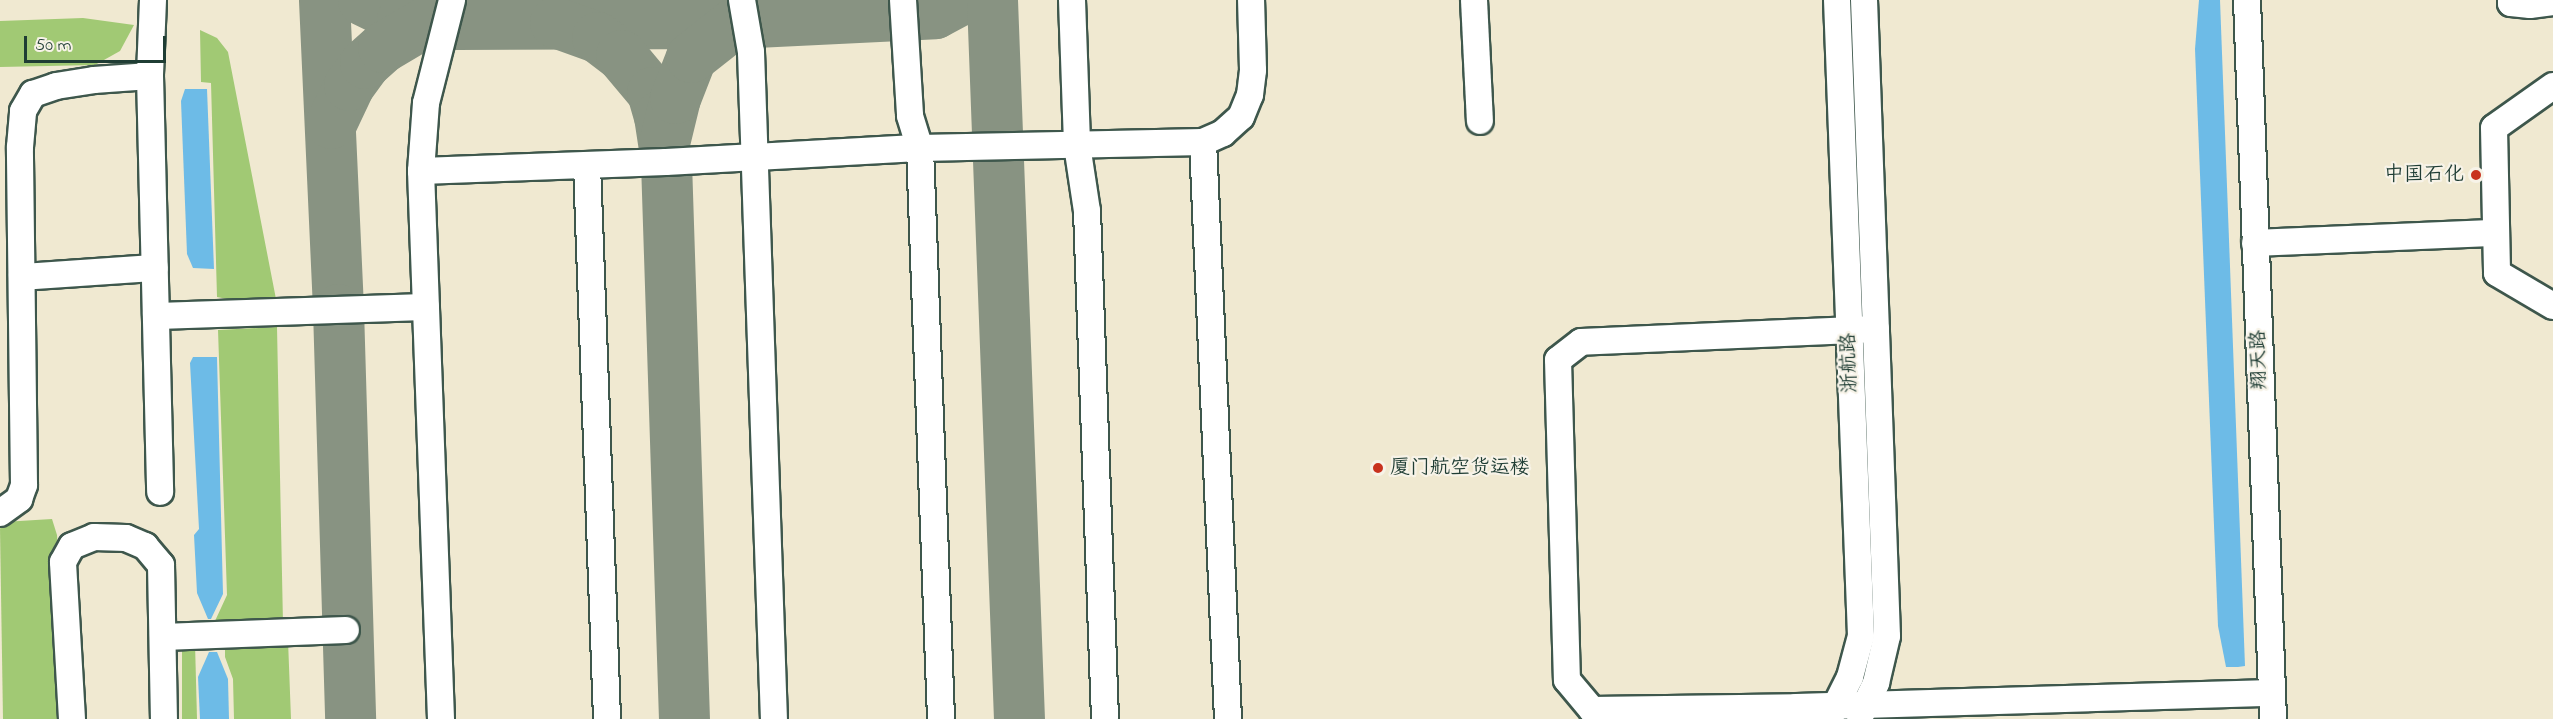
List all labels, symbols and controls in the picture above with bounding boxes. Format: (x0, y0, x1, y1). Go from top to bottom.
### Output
scale bar (27, 24, 170, 62)
text: 50 m (35, 33, 72, 59)
place label: 中国石化 (2384, 163, 2464, 187)
marker: 中国石化 (2469, 168, 2483, 182)
street label: 翔天路 (2247, 330, 2273, 390)
street label: 浙航路 (1837, 333, 1863, 393)
place label: 厦门航空货运楼 (1390, 456, 1530, 480)
marker: 厦门航空货运楼 (1371, 461, 1385, 475)

